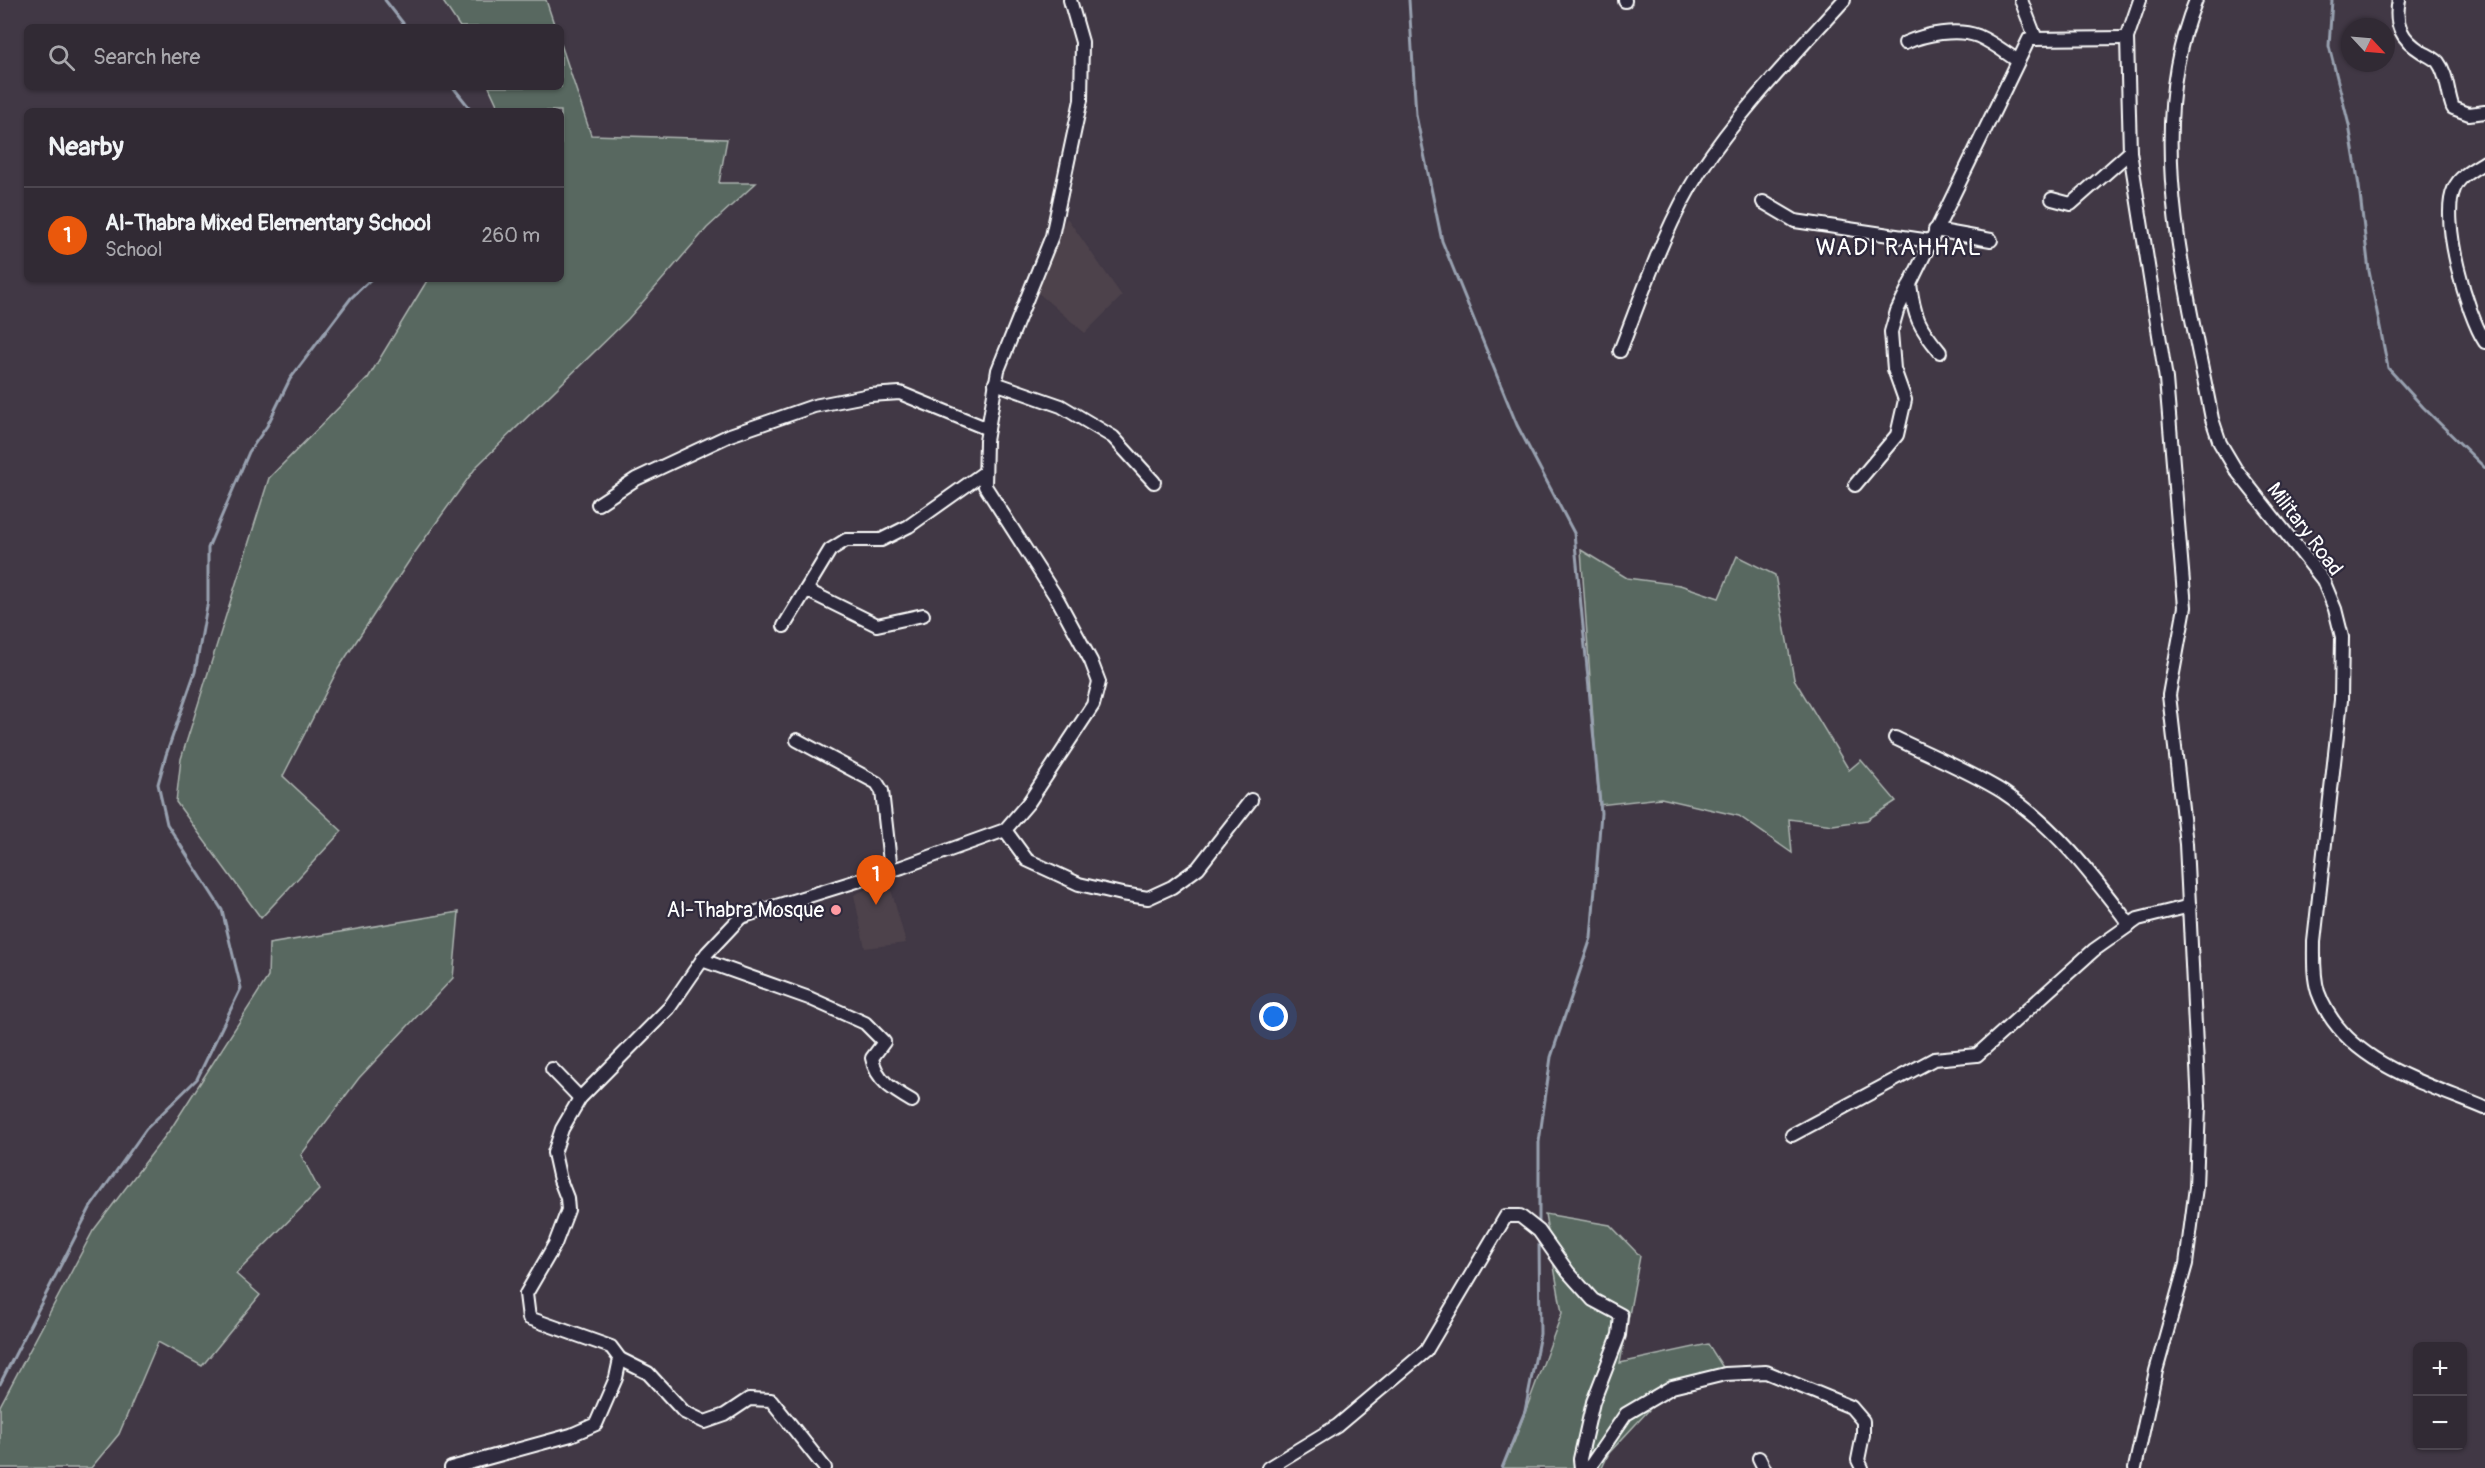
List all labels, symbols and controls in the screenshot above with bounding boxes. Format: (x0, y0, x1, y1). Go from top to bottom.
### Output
north arrow (2341, 18, 2395, 72)
search box (24, 24, 564, 90)
icon: search (45, 41, 78, 74)
text: Search here (93, 43, 200, 71)
text: Nearby (48, 131, 124, 163)
text: Al-Thabra Mixed Elementary School (105, 209, 431, 237)
text: 1 (64, 223, 71, 248)
text: 260 m (481, 223, 540, 248)
district label: WADI RAHHAL (1815, 233, 1983, 262)
text: School (105, 237, 162, 262)
street label: Military Road (2261, 477, 2349, 581)
pin: 1 (856, 856, 896, 905)
place label: Al-Thabra Mosque (667, 897, 825, 924)
marker: Al-Thabra Mosque (829, 903, 843, 917)
your location (1259, 1002, 1288, 1031)
map controls (2413, 1342, 2467, 1450)
button: + (2413, 1342, 2467, 1396)
button: − (2413, 1396, 2467, 1450)

